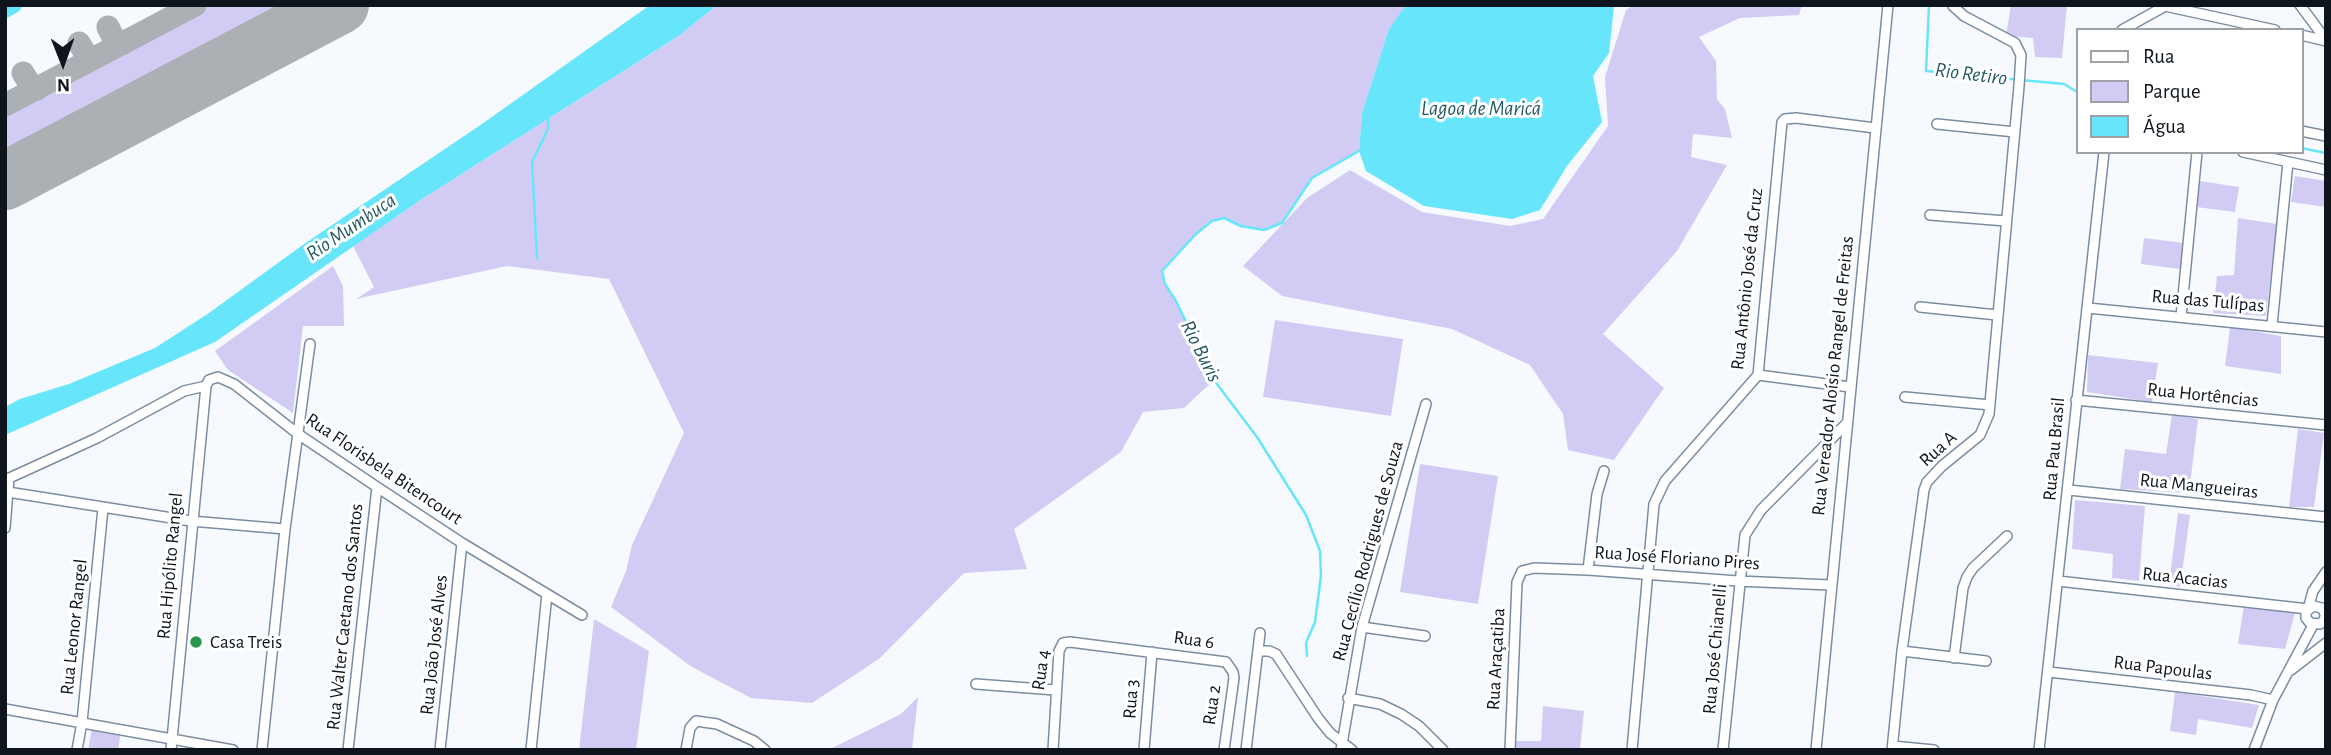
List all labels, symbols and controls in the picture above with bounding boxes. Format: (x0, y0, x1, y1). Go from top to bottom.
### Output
north arrow (28, 28, 98, 98)
legend (2076, 28, 2303, 154)
text: Rua (2143, 46, 2175, 67)
water label: Rio Retiro (1933, 57, 2009, 91)
text: N (57, 75, 70, 94)
text: Parque (2143, 81, 2201, 102)
water label: Lagoa de Maricá (1421, 96, 1541, 122)
text: Água (2143, 116, 2186, 137)
street label: Rua Antônio José da Cruz (1726, 187, 1768, 371)
water label: Rio Mumbuca (301, 188, 401, 266)
street label: Rua Vereador Aloísio Rangel de Freitas (1807, 235, 1859, 517)
street label: Rua das Tulípas (2151, 285, 2265, 317)
water label: Rio Buris (1175, 316, 1227, 386)
street label: Rua Hortências (2146, 378, 2260, 412)
street label: Rua Pau Brasil (2038, 396, 2070, 502)
street label: Rua Florisbela Bitencourt (301, 408, 467, 530)
street label: Rua A (1914, 426, 1962, 472)
street label: Rua Cecílio Rodrigues de Souza (1328, 438, 1408, 664)
street label: Rua Mangueiras (2139, 468, 2259, 504)
street label: Rua Hipólito Rangel (152, 492, 188, 640)
street label: Rua Walter Caetano dos Santos (322, 503, 368, 731)
street label: Rua José Floriano Pires (1594, 541, 1760, 575)
street label: Rua Leonor Rangel (56, 558, 92, 696)
street label: Rua Acacias (2141, 562, 2229, 594)
street label: Rua João José Alves (415, 574, 453, 716)
street label: Rua José Chianelli (1698, 583, 1732, 715)
street label: Rua Araçatiba (1482, 607, 1510, 711)
street label: Rua 6 (1172, 626, 1216, 654)
place label: Casa Treis (210, 631, 282, 653)
marker: Casa Treis (188, 634, 204, 650)
street label: Rua 4 (1027, 648, 1055, 692)
street label: Rua Papoulas (2112, 651, 2214, 685)
street label: Rua 3 (1118, 678, 1144, 720)
street label: Rua 2 (1198, 683, 1226, 727)

